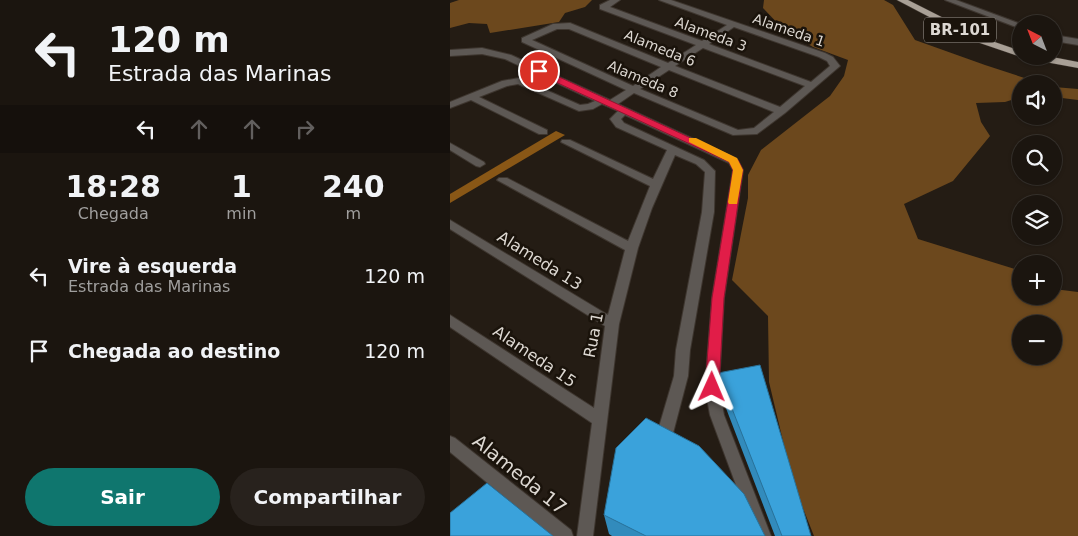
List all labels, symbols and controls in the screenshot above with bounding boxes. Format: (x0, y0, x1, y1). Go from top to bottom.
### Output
street label: Alameda 1 (751, 10, 827, 50)
street label: Alameda 3 (673, 14, 749, 54)
north arrow (1012, 15, 1062, 65)
map controls (1012, 15, 1062, 365)
road number: BR-101 (924, 18, 996, 42)
icon: left (25, 20, 90, 85)
text: 120 m (108, 20, 230, 60)
street label: Alameda 6 (622, 27, 698, 70)
pin (518, 50, 560, 92)
icon: arrive (525, 57, 553, 85)
street label: Alameda 8 (605, 57, 681, 101)
text: Estrada das Marinas (108, 61, 331, 86)
button: sound (1012, 75, 1062, 125)
icon: left (132, 115, 160, 143)
icon: ahead (185, 115, 213, 143)
icon: ahead (238, 115, 266, 143)
icon: right (291, 115, 319, 143)
button: search (1012, 135, 1062, 185)
text: 18:28 (65, 169, 161, 204)
text: 1 (231, 169, 252, 204)
text: 240 (322, 169, 385, 204)
button: layers (1012, 195, 1062, 245)
text: Chegada (78, 204, 149, 223)
text: min (226, 204, 257, 223)
text: m (345, 204, 361, 223)
street label: Alameda 13 (494, 227, 585, 294)
text: Vire à esquerda (68, 255, 237, 277)
button: + (1012, 255, 1062, 305)
icon: left (25, 262, 53, 290)
text: 120 m (364, 265, 425, 287)
text: Estrada das Marinas (68, 277, 230, 296)
street label: Rua 1 (580, 311, 607, 359)
button: − (1012, 315, 1062, 365)
street label: Alameda 15 (490, 322, 580, 391)
icon: arrive (25, 337, 53, 365)
text: Chegada ao destino (68, 340, 280, 362)
text: 120 m (364, 340, 425, 362)
position arrow (685, 360, 737, 412)
street label: Alameda 17 (469, 430, 571, 518)
button: Sair (25, 468, 220, 526)
button: Compartilhar (230, 468, 425, 526)

